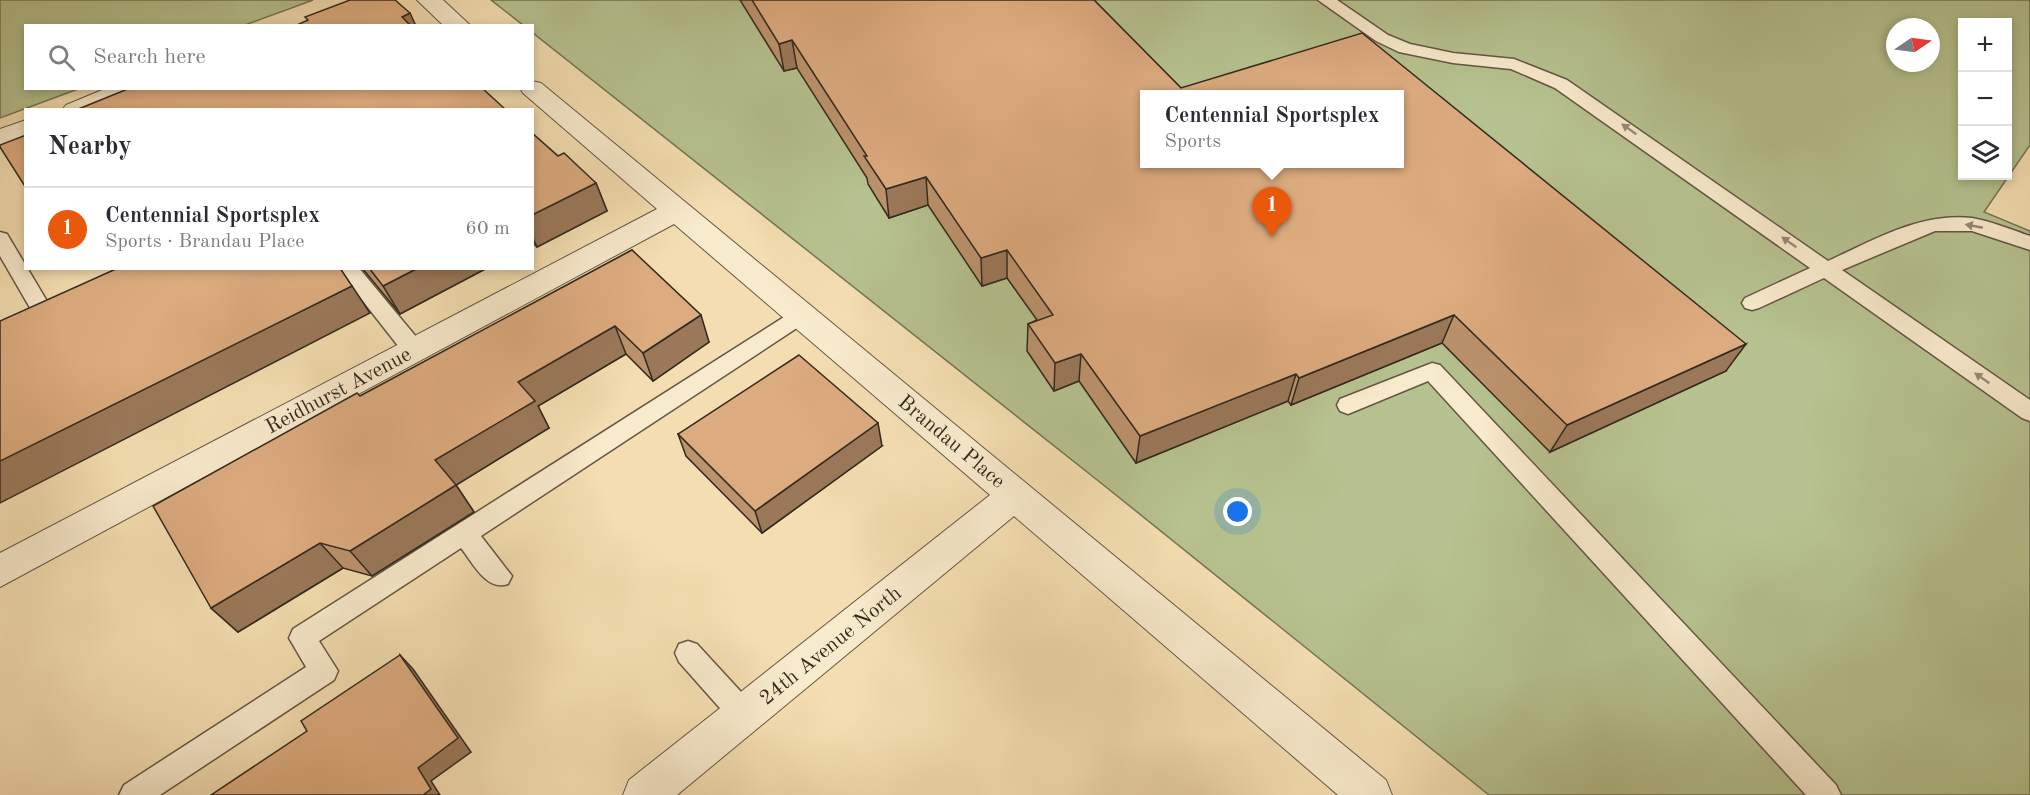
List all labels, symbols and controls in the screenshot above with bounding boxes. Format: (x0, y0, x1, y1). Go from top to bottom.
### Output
north arrow (1886, 18, 1940, 72)
map controls (1958, 18, 2012, 180)
button: + (1958, 18, 2012, 72)
search box (24, 24, 534, 90)
icon: search (45, 41, 78, 74)
text: Search here (93, 46, 206, 68)
button: − (1958, 72, 2012, 126)
popup (1140, 90, 1404, 168)
text: Centennial Sportsplex (1165, 105, 1379, 127)
one-way arrow (1622, 123, 1638, 135)
button: layers (1958, 126, 2012, 180)
text: Sports (1165, 132, 1221, 152)
text: Nearby (48, 134, 132, 160)
pin: 1 (1252, 188, 1292, 237)
text: Centennial Sportsplex (105, 205, 320, 227)
text: 1 (62, 219, 73, 239)
text: 60 m (465, 219, 510, 239)
one-way arrow (1964, 221, 1983, 230)
text: Sports · Brandau Place (105, 232, 304, 252)
one-way arrow (1781, 236, 1797, 248)
street label: Reidhurst Avenue (262, 344, 415, 439)
one-way arrow (1975, 373, 1990, 385)
street label: Brandau Place (894, 392, 1008, 493)
your location (1223, 497, 1252, 526)
street label: 24th Avenue North (756, 583, 906, 710)

